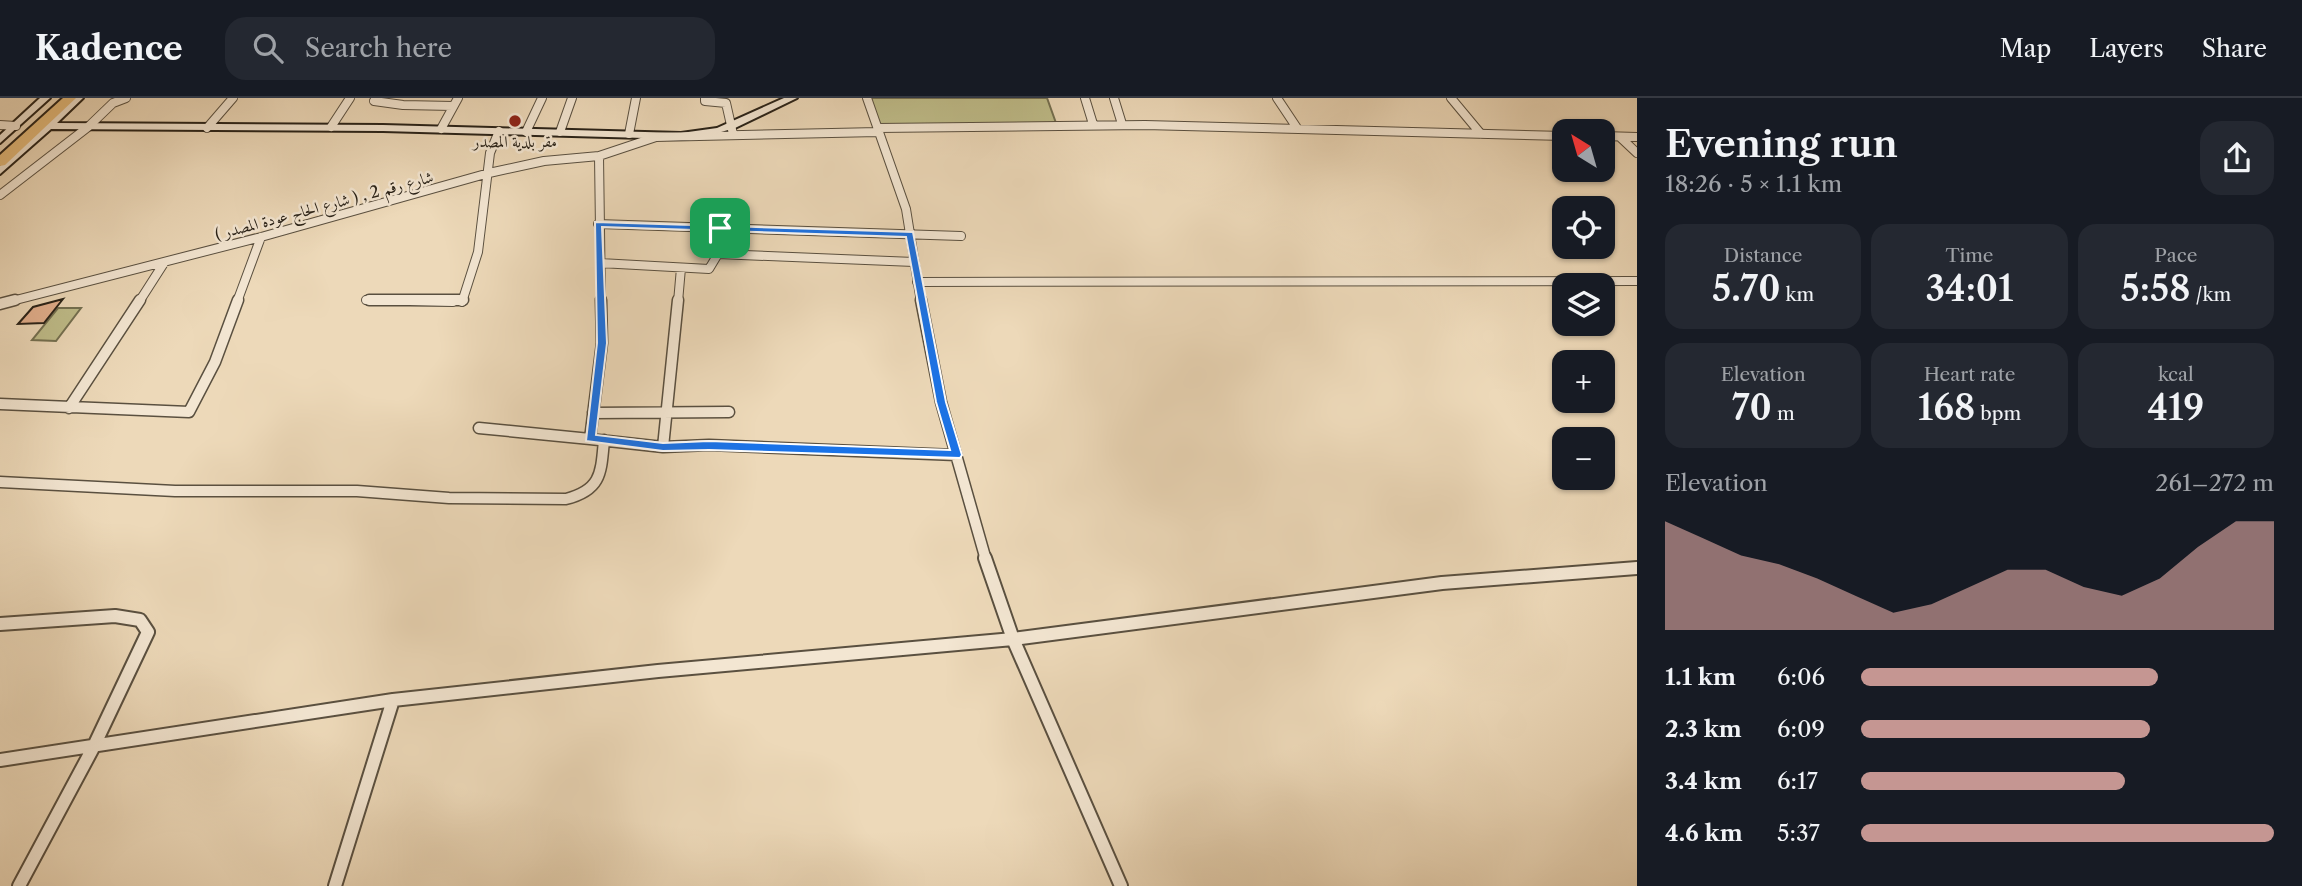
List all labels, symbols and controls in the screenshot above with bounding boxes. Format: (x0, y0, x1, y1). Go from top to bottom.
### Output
search box (225, 17, 715, 80)
text: Kadence (35, 28, 183, 69)
icon: search (249, 29, 287, 67)
text: Search here (305, 32, 452, 64)
text: Map (2000, 34, 2051, 63)
text: Layers (2089, 34, 2164, 63)
text: Share (2202, 34, 2267, 63)
marker: مقر بلدية المصدر (507, 113, 523, 129)
north arrow (1552, 119, 1615, 182)
map controls (1552, 119, 1615, 490)
text: Evening run (1665, 120, 1898, 167)
button: share (2200, 121, 2274, 195)
place label: مقر بلدية المصدر (471, 131, 557, 152)
street label: شارع رقم 2 , ( شارع الحاج عودة المصدر ) (213, 166, 437, 250)
text: 18:26 · 5 × 1.1 km (1665, 170, 1842, 198)
button: locate (1552, 196, 1615, 259)
pin (690, 198, 750, 258)
icon: arrive (701, 209, 739, 247)
text: Distance (1724, 244, 1802, 267)
text: Time (1945, 244, 1994, 267)
text: Pace (2154, 244, 2197, 267)
text: 5.70 (1712, 267, 1781, 310)
text: 34:01 (1925, 267, 2014, 310)
text: 5:58 (2121, 267, 2190, 310)
button: layers (1552, 273, 1615, 336)
text: km (1781, 283, 1814, 306)
text: /km (2190, 283, 2231, 306)
button: + (1552, 350, 1615, 413)
text: Elevation (1721, 363, 1806, 386)
text: Heart rate (1924, 363, 2015, 386)
text: kcal (2158, 363, 2194, 386)
text: 70 (1732, 386, 1772, 429)
text: 168 (1918, 386, 1975, 429)
text: 419 (2147, 386, 2204, 429)
text: m (1772, 402, 1795, 425)
text: bpm (1975, 402, 2021, 425)
button: − (1552, 427, 1615, 490)
text: Elevation (1665, 469, 1768, 497)
text: 261–272 m (2155, 469, 2274, 497)
text: 1.1 km (1665, 663, 1736, 691)
text: 6:06 (1777, 663, 1825, 691)
text: 2.3 km (1665, 715, 1742, 743)
text: 6:09 (1777, 715, 1825, 743)
text: 3.4 km (1665, 767, 1742, 795)
text: 6:17 (1777, 767, 1818, 795)
text: 4.6 km (1665, 819, 1743, 847)
text: 5:37 (1777, 819, 1820, 847)

